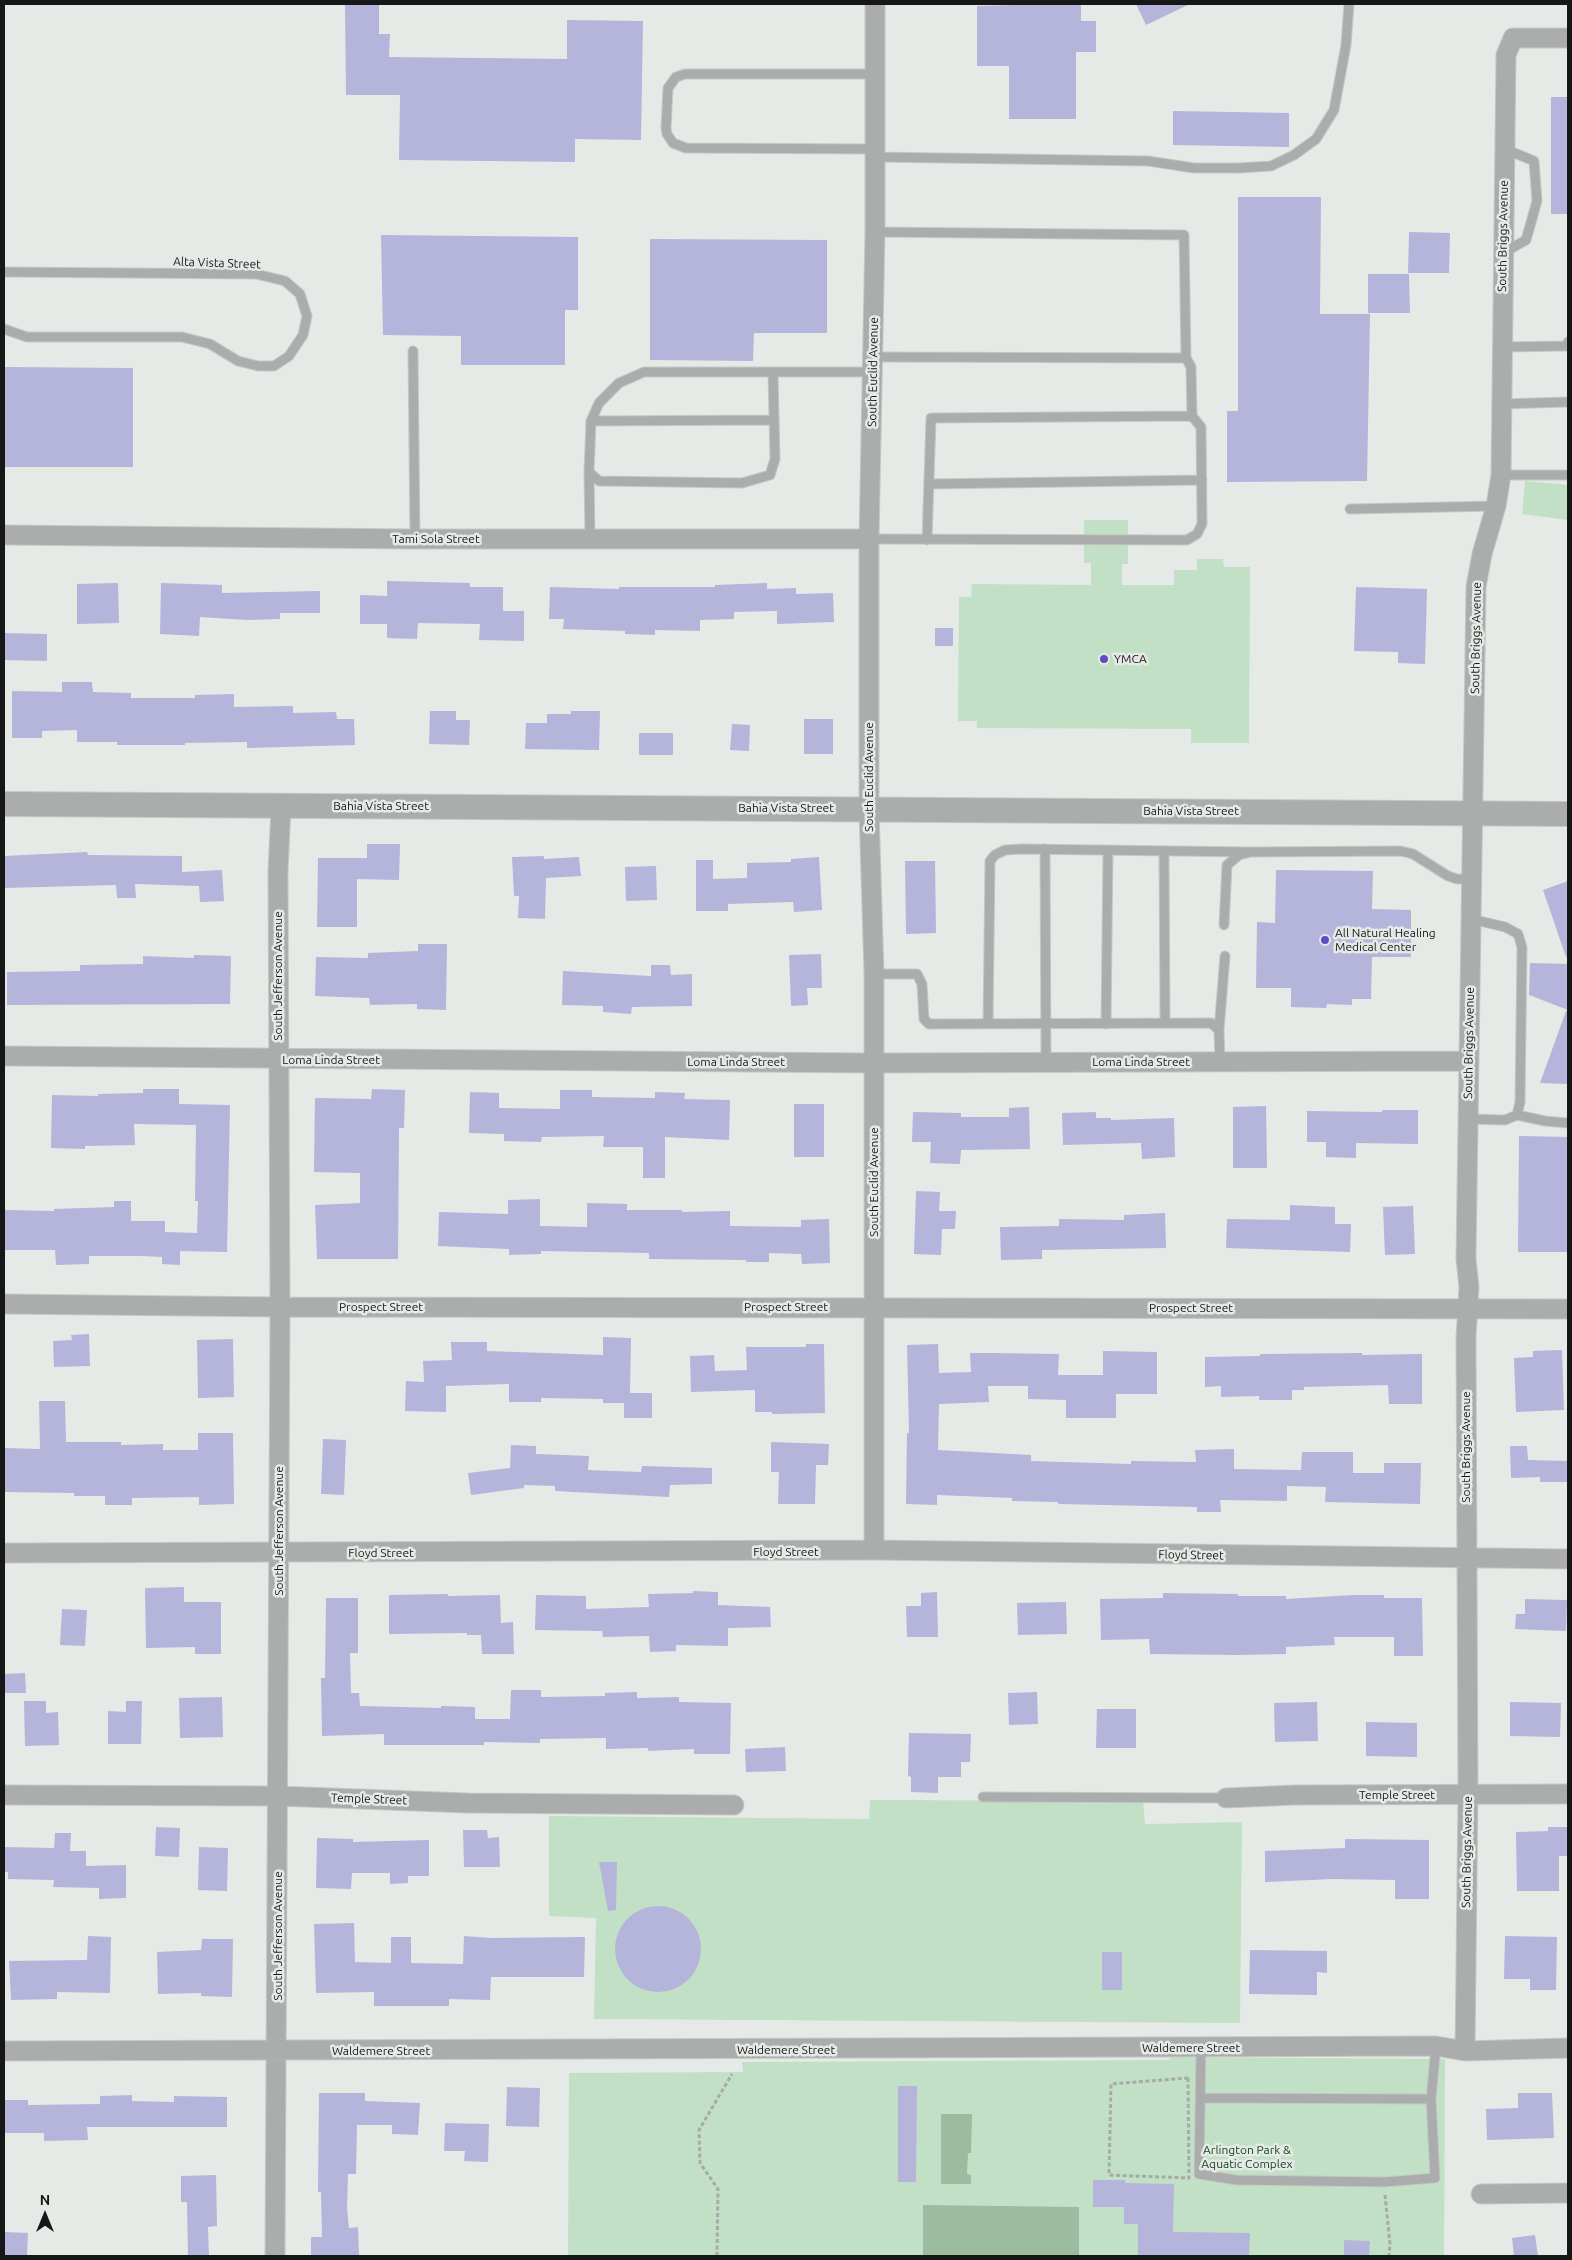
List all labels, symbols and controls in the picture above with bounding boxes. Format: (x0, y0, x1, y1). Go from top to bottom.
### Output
street label: South Briggs Avenue (1495, 180, 1511, 292)
street label: Alta Vista Street (173, 254, 261, 272)
street label: South Euclid Avenue (865, 317, 881, 427)
street label: Tami Sola Street (392, 532, 480, 546)
street label: South Briggs Avenue (1468, 582, 1484, 694)
place label: YMCA (1114, 652, 1147, 666)
marker: YMCA (1098, 653, 1110, 665)
street label: South Euclid Avenue (862, 722, 876, 832)
street label: Bahia Vista Street (333, 799, 429, 813)
street label: Bahia Vista Street (738, 801, 834, 815)
street label: Bahia Vista Street (1143, 804, 1239, 818)
street label: South Jefferson Avenue (271, 911, 285, 1041)
place label: All Natural Healing Medical Center (1335, 926, 1436, 954)
marker: All Natural Healing Medical Center (1319, 934, 1331, 946)
street label: South Briggs Avenue (1461, 987, 1477, 1099)
street label: Loma Linda Street (282, 1053, 380, 1067)
street label: Loma Linda Street (687, 1055, 785, 1069)
street label: Loma Linda Street (1092, 1055, 1190, 1069)
street label: South Euclid Avenue (867, 1127, 881, 1237)
street label: Prospect Street (339, 1300, 423, 1314)
street label: Prospect Street (744, 1300, 828, 1314)
street label: Prospect Street (1149, 1301, 1233, 1315)
street label: South Briggs Avenue (1459, 1391, 1473, 1503)
street label: South Jefferson Avenue (272, 1466, 286, 1596)
street label: Floyd Street (753, 1545, 819, 1559)
street label: Floyd Street (348, 1546, 414, 1560)
street label: Floyd Street (1158, 1547, 1224, 1563)
street label: Temple Street (1359, 1788, 1435, 1802)
street label: Temple Street (331, 1790, 407, 1808)
street label: South Briggs Avenue (1459, 1796, 1475, 1908)
street label: South Jefferson Avenue (271, 1871, 285, 2001)
street label: Waldemere Street (1142, 2041, 1240, 2055)
street label: Waldemere Street (737, 2043, 835, 2057)
street label: Waldemere Street (332, 2044, 430, 2058)
park label: Arlington Park & Aquatic Complex (1201, 2143, 1293, 2171)
north arrow (20, 2190, 70, 2240)
text: N (40, 2192, 50, 2208)

